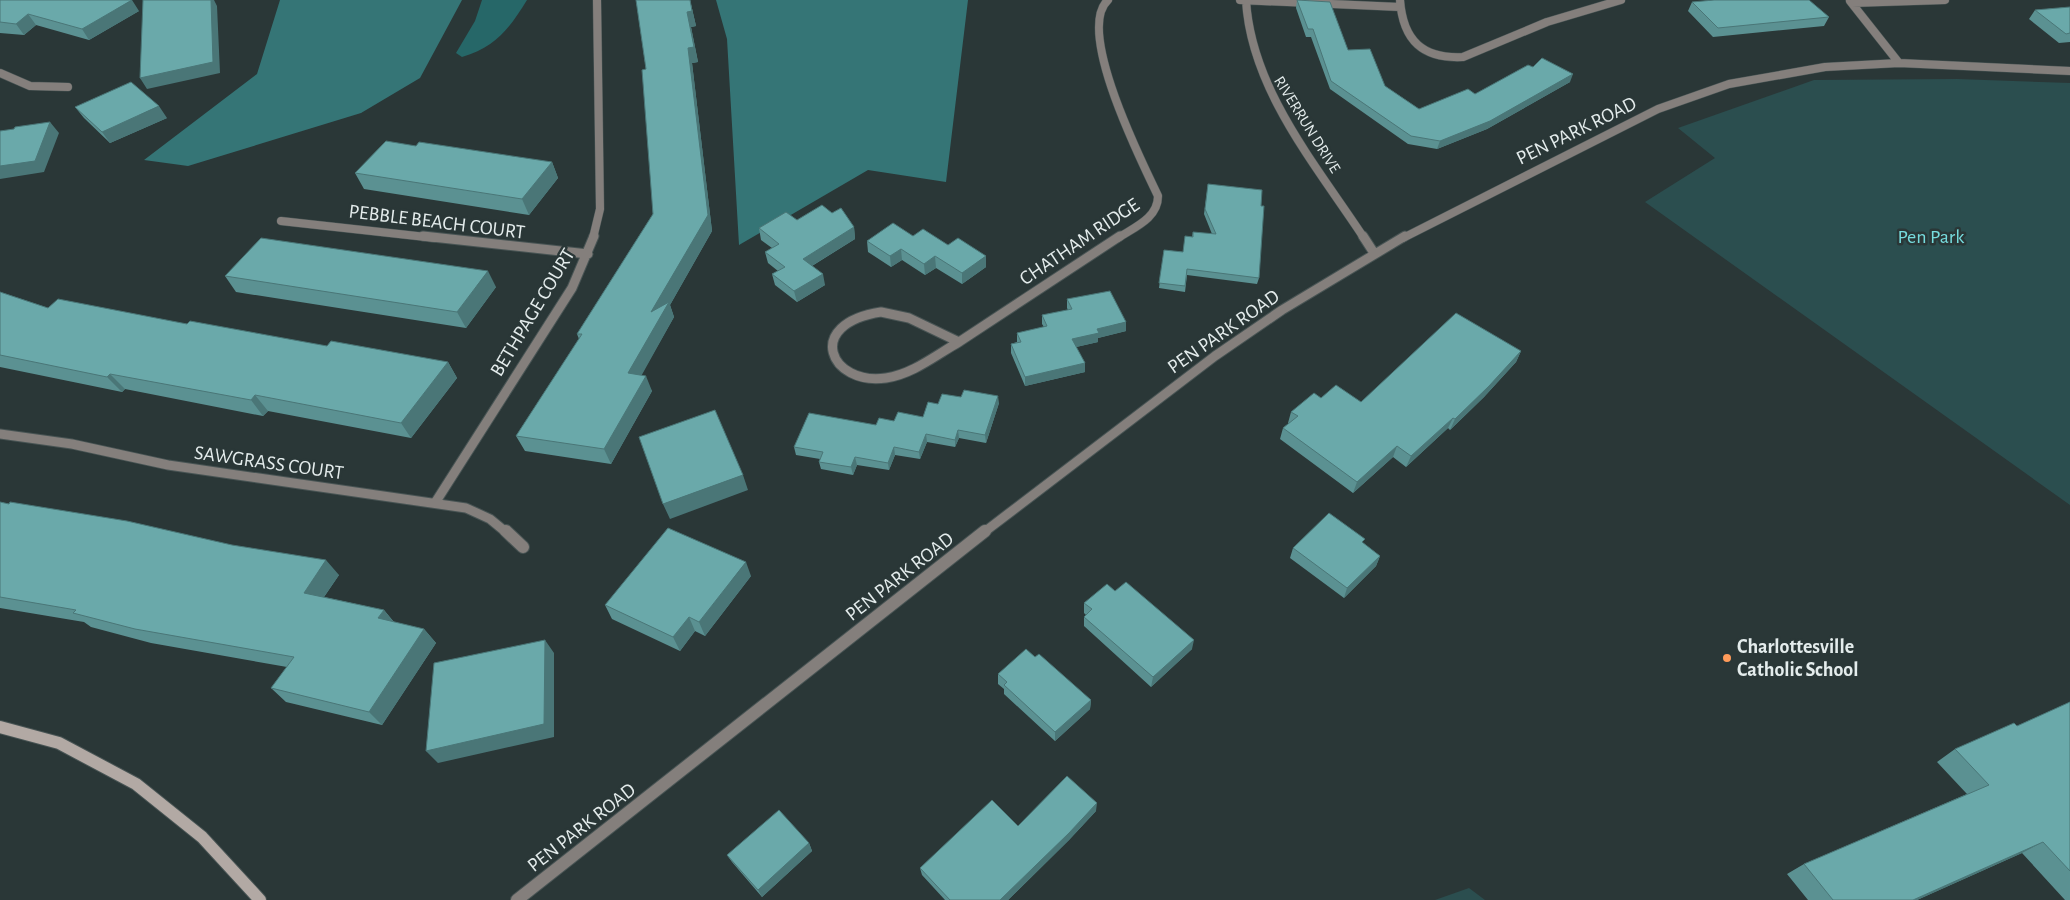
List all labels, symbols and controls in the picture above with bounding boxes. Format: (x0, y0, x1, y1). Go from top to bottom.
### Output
street label: RIVERRUN DRIVE (1271, 73, 1343, 176)
street label: PEN PARK ROAD (1513, 93, 1640, 169)
street label: CHATHAM RIDGE (1016, 194, 1143, 289)
street label: PEBBLE BEACH COURT (348, 201, 526, 243)
park label: Pen Park (1898, 227, 1964, 247)
street label: BETHPAGE COURT (487, 245, 579, 380)
street label: PEN PARK ROAD (1164, 286, 1283, 378)
street label: SAWGRASS COURT (193, 443, 345, 483)
street label: PEN PARK ROAD (842, 529, 957, 625)
place label: Charlottesville Catholic School (1737, 637, 1858, 680)
marker: Charlottesville Catholic School (1721, 652, 1733, 664)
street label: PEN PARK ROAD (524, 780, 639, 876)

